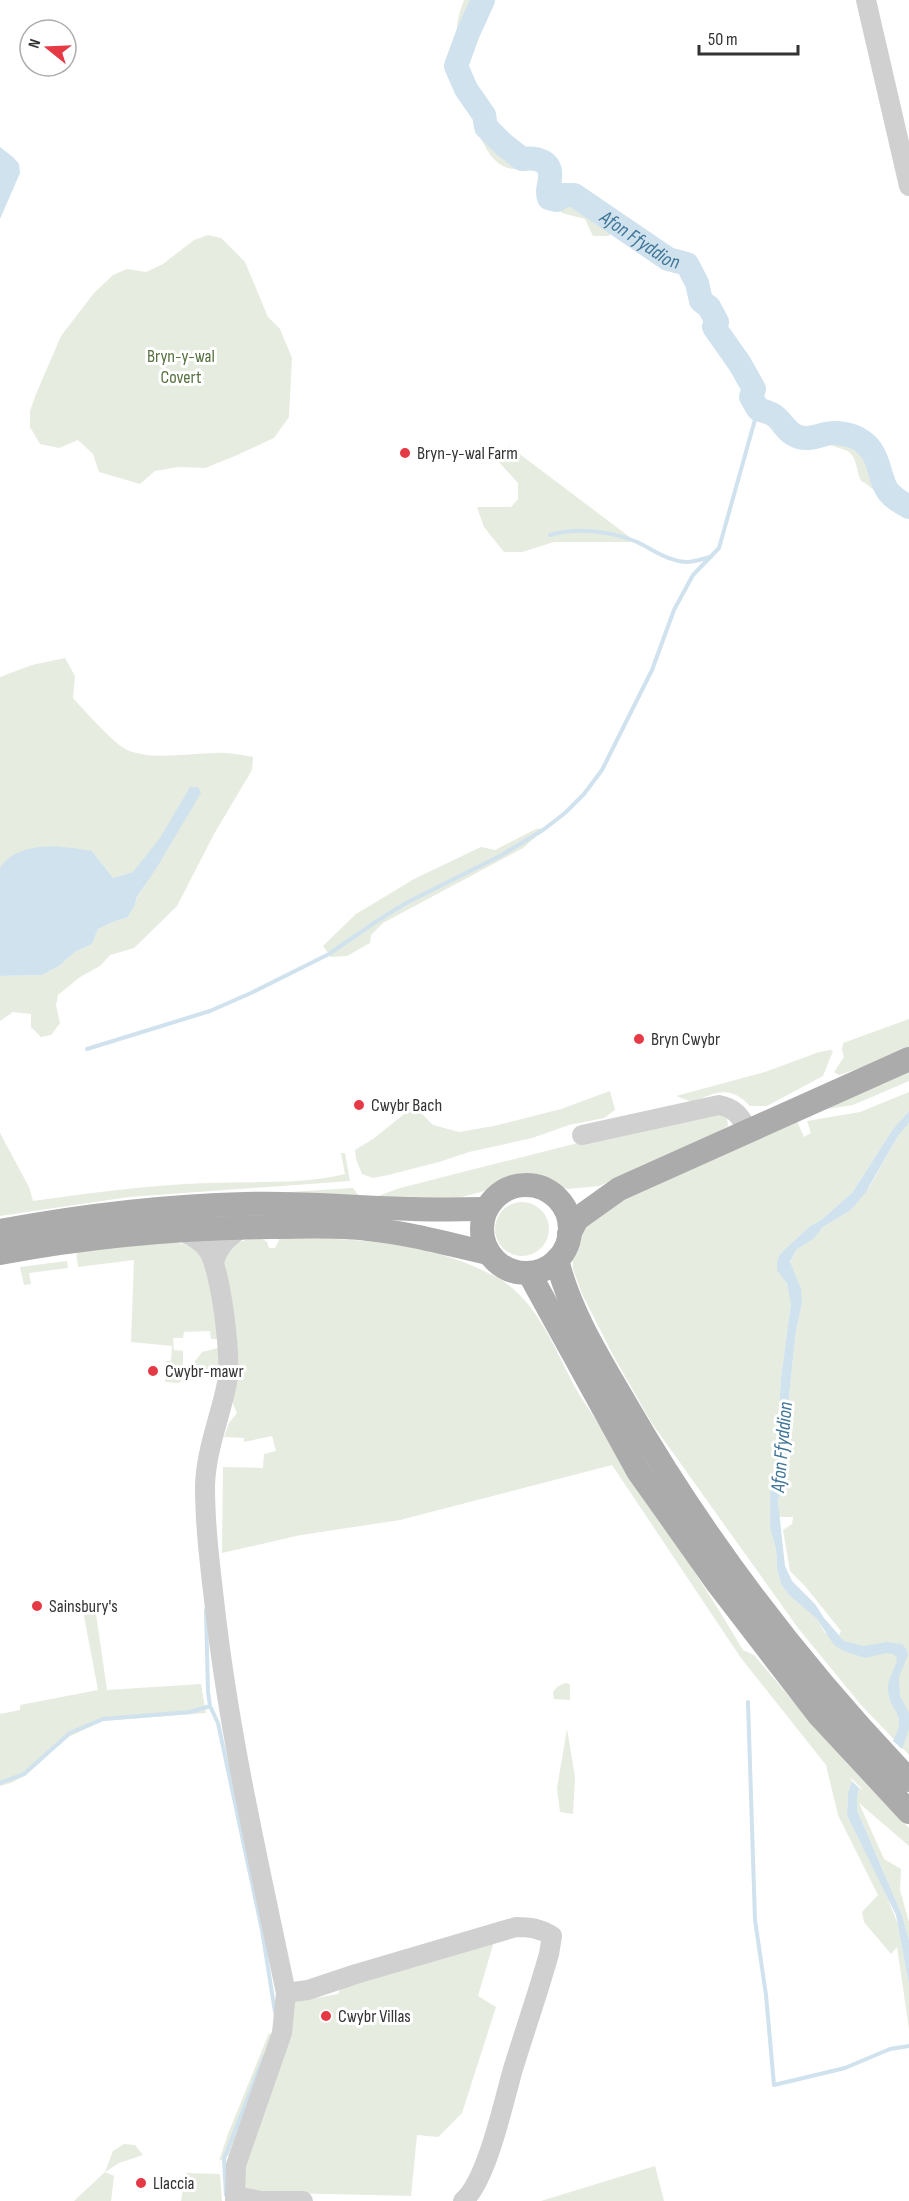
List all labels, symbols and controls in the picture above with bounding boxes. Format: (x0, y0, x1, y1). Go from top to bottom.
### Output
north arrow (18, 18, 78, 78)
scale bar (699, 18, 798, 56)
text: 50 m (708, 29, 738, 50)
text: N (25, 37, 46, 51)
water label: Afon Ffyddion (594, 205, 682, 275)
park label: Bryn-y-wal Covert (147, 346, 215, 388)
place label: Bryn-y-wal Farm (417, 443, 518, 464)
marker: Bryn-y-wal Farm (398, 446, 412, 460)
place label: Bryn Cwybr (651, 1029, 720, 1050)
marker: Bryn Cwybr (632, 1032, 646, 1046)
place label: Cwybr Bach (371, 1095, 442, 1116)
marker: Cwybr Bach (352, 1098, 366, 1112)
place label: Cwybr-mawr (165, 1361, 244, 1382)
marker: Cwybr-mawr (146, 1364, 160, 1378)
water label: Afon Ffyddion (766, 1401, 798, 1494)
place label: Sainsbury's (49, 1596, 118, 1617)
marker: Sainsbury's (30, 1599, 44, 1613)
place label: Cwybr Villas (338, 2006, 411, 2027)
marker: Cwybr Villas (319, 2009, 333, 2023)
place label: Llaccia (153, 2173, 195, 2194)
marker: Llaccia (134, 2176, 148, 2190)

